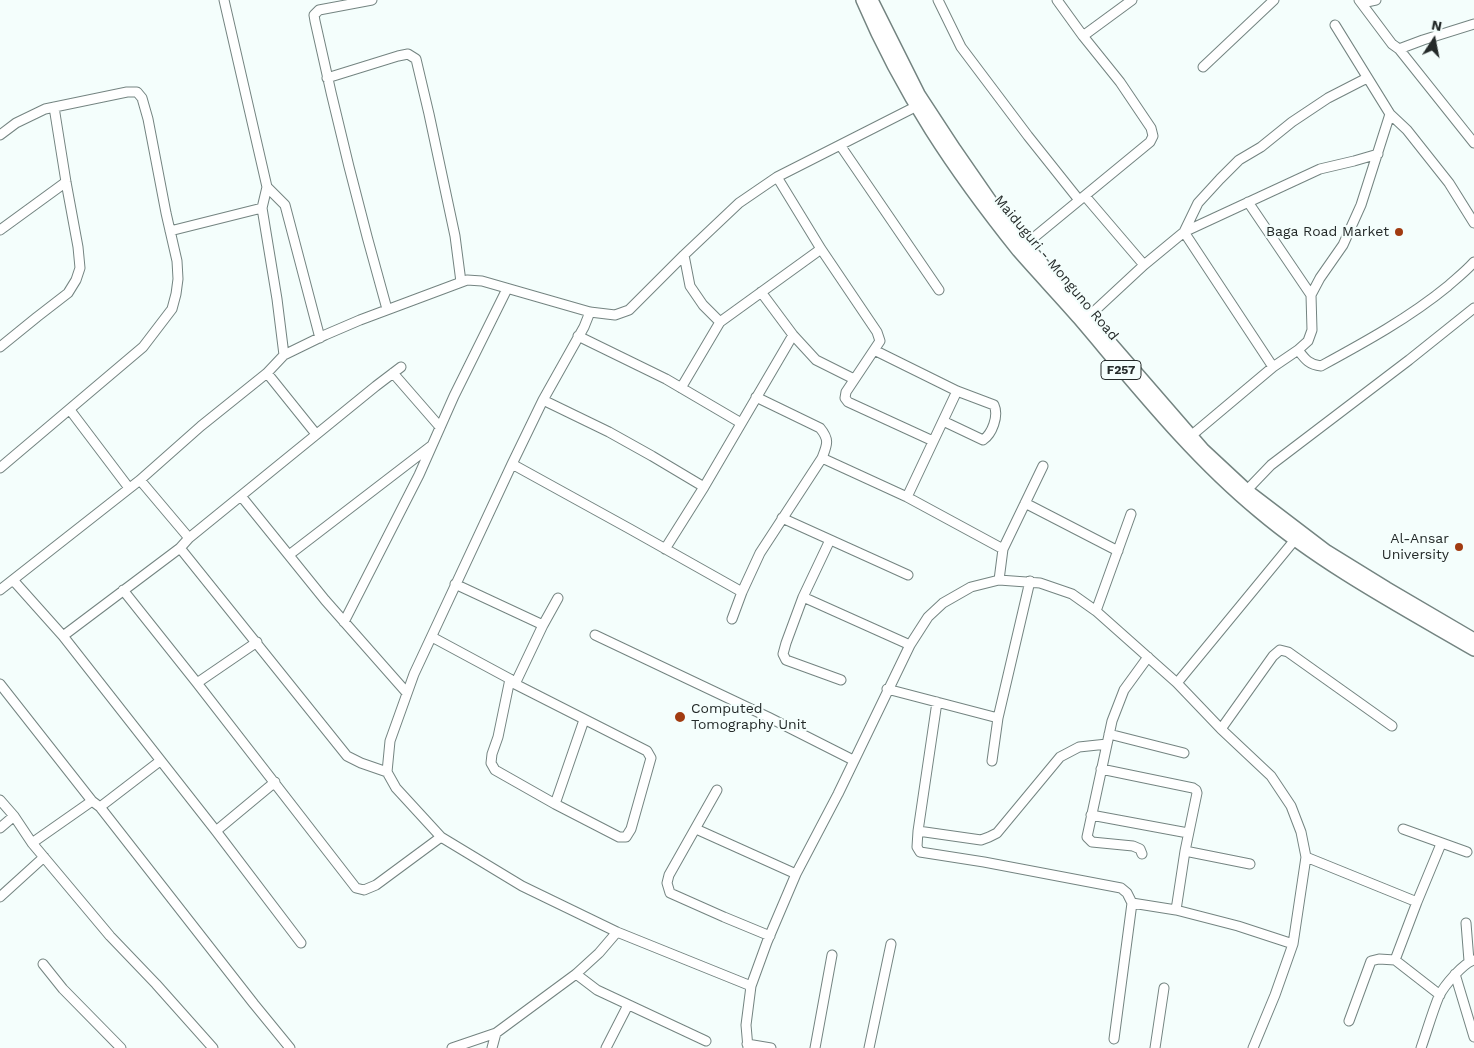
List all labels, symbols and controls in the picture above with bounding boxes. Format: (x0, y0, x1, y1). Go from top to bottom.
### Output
north arrow (1409, 15, 1459, 65)
text: N (1430, 16, 1443, 34)
street label: Maiduguri - Monguno Road (990, 192, 1122, 344)
place label: Baga Road Market (1266, 224, 1389, 240)
marker: Baga Road Market (1393, 226, 1405, 238)
road number: F257 (1101, 360, 1141, 380)
place label: Al-Ansar University (1382, 531, 1449, 564)
marker: Al-Ansar University (1453, 541, 1465, 553)
place label: Computed Tomography Unit (691, 701, 806, 734)
marker: Computed Tomography Unit (673, 710, 687, 724)

